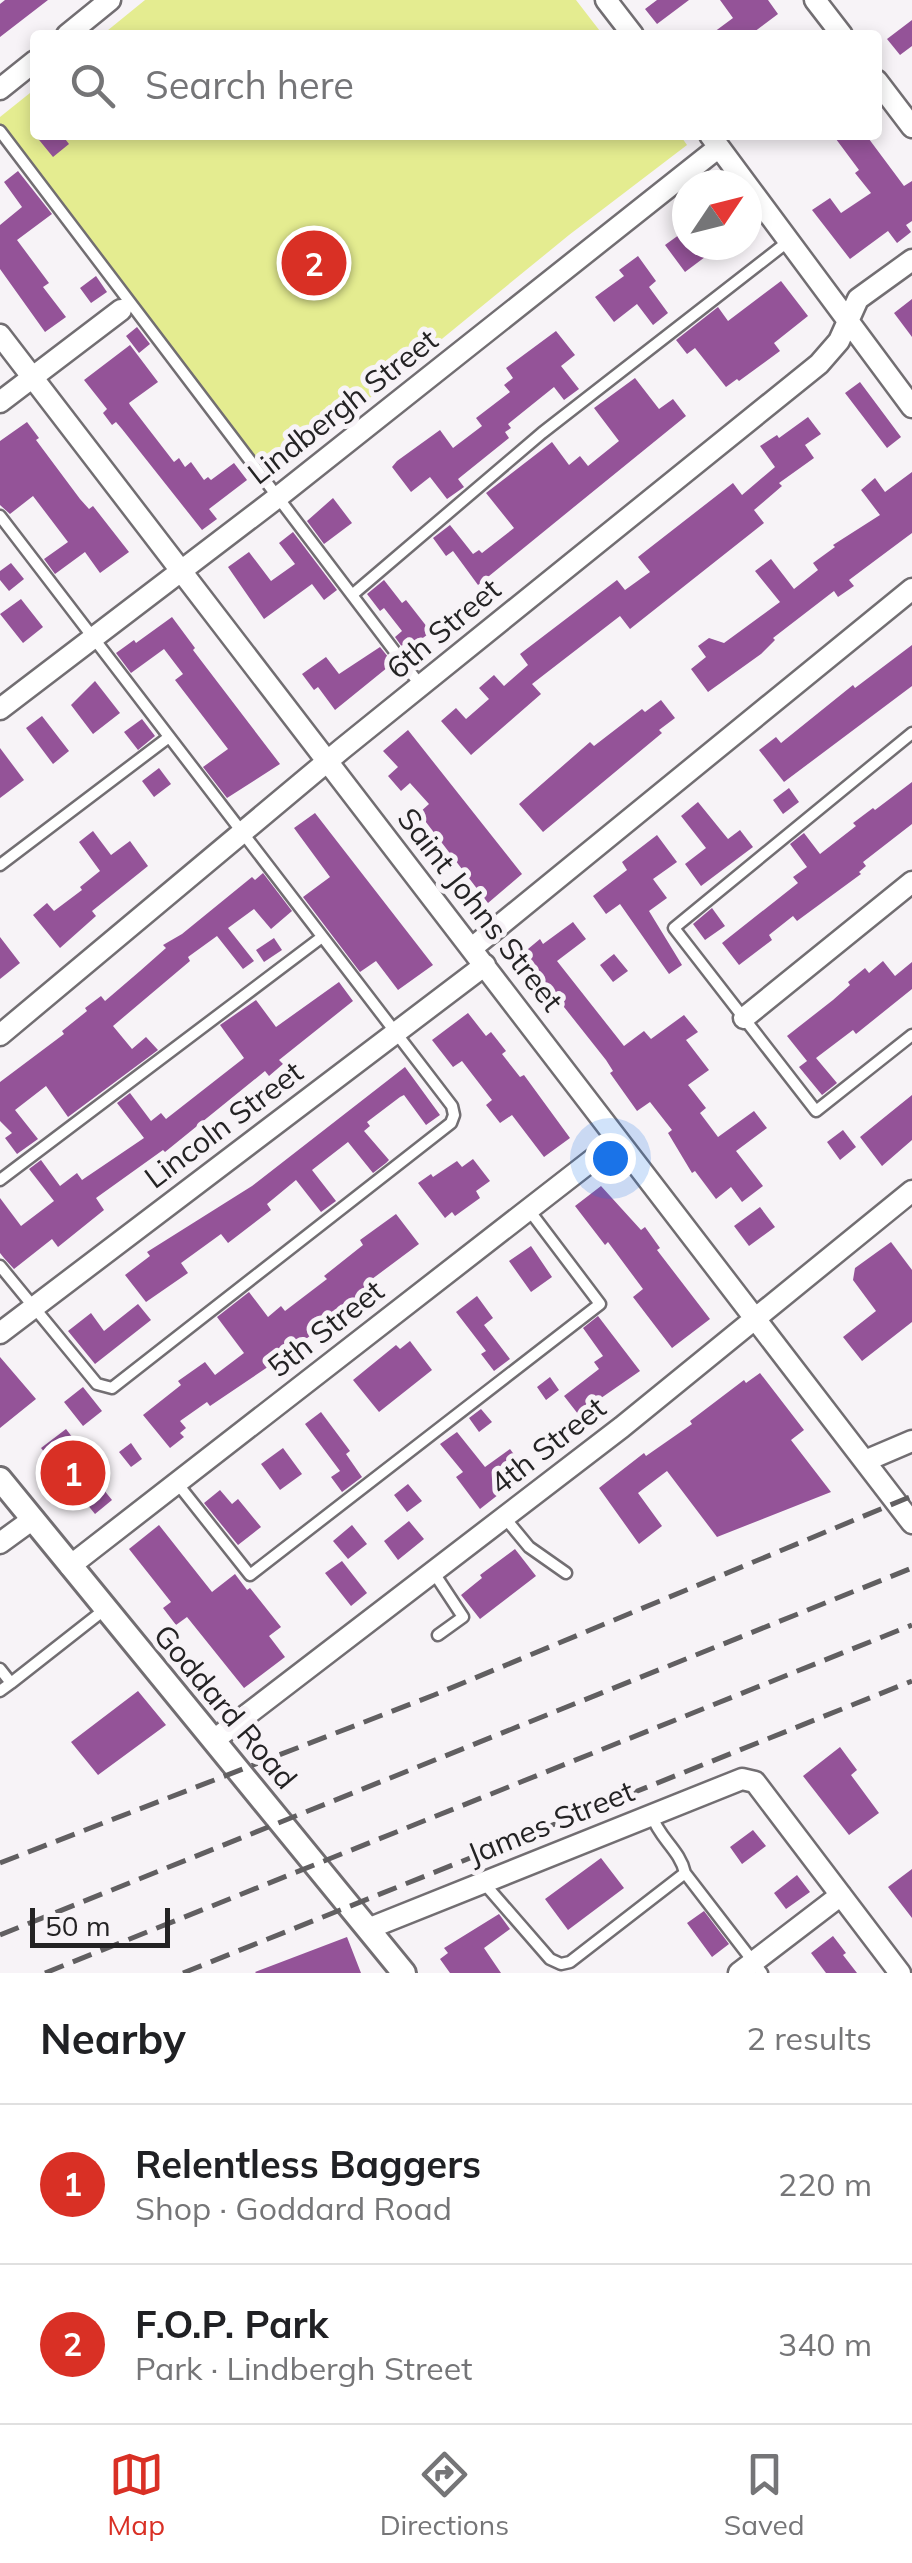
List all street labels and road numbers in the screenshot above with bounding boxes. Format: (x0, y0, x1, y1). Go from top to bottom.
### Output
street label: Lindbergh Street (240, 320, 445, 492)
street label: 6th Street (379, 570, 508, 687)
street label: Saint Johns Street (390, 800, 572, 1019)
street label: Lincoln Street (137, 1052, 310, 1196)
street label: 5th Street (260, 1271, 391, 1385)
street label: 4th Street (482, 1388, 613, 1502)
street label: Goddard Road (146, 1616, 306, 1796)
street label: James Street (462, 1771, 639, 1873)

